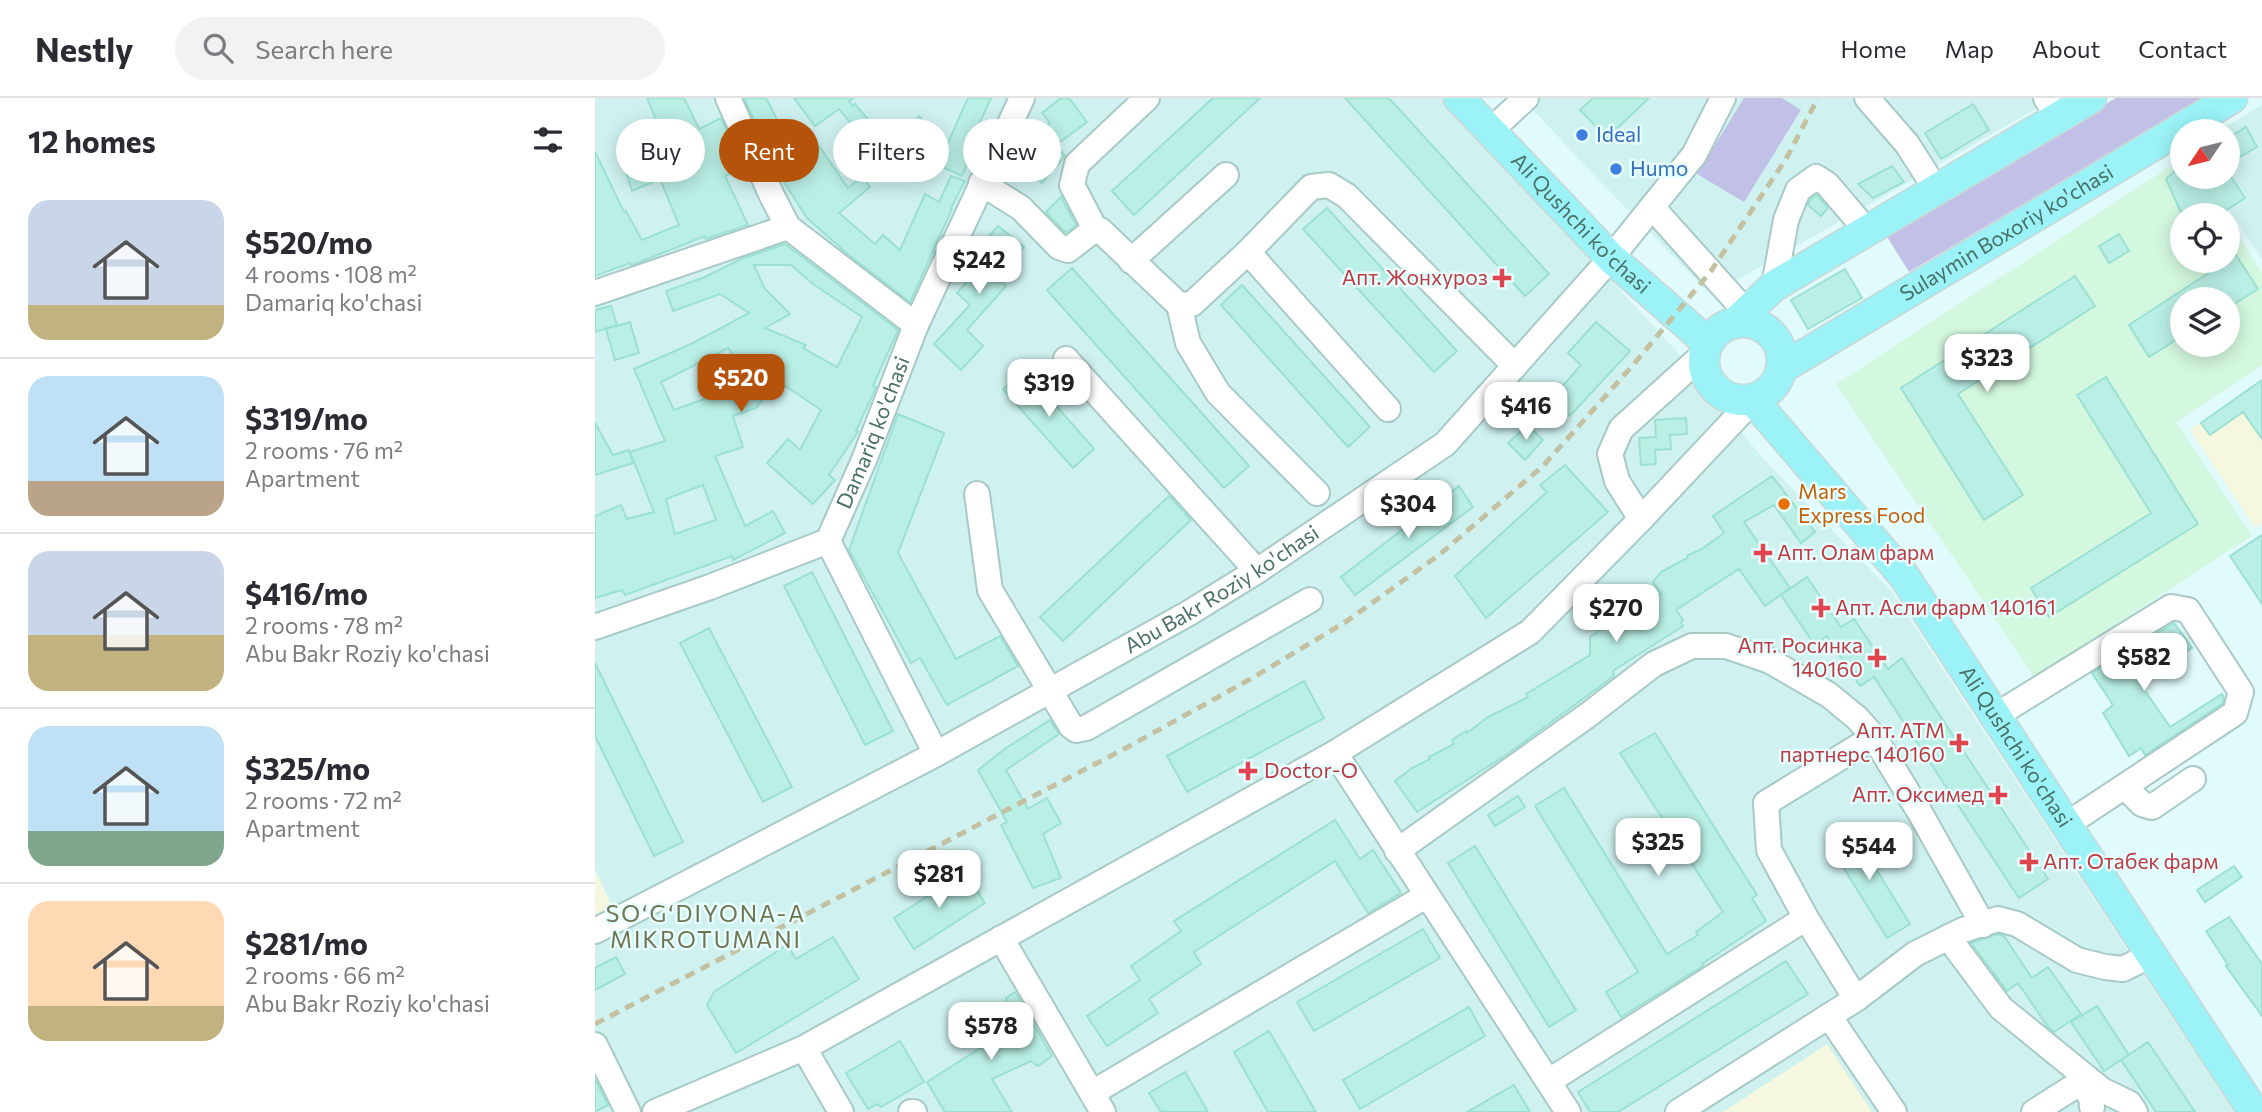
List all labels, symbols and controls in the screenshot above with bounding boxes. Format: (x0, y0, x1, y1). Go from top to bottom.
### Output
search box (175, 17, 665, 80)
text: Nestly (35, 28, 133, 69)
icon: search (199, 29, 237, 67)
text: Search here (255, 33, 393, 64)
text: Home (1841, 34, 1907, 63)
text: Map (1945, 34, 1994, 63)
text: About (2032, 34, 2100, 63)
text: Contact (2138, 34, 2227, 63)
chip: Buy (616, 119, 705, 182)
chip: Rent (719, 119, 819, 182)
chip: Filters (833, 119, 949, 182)
chip: New (963, 119, 1061, 182)
north arrow (2170, 119, 2240, 189)
map controls (2170, 119, 2240, 357)
icon: filters (529, 121, 567, 159)
place label: Ideal (1596, 121, 1641, 146)
text: 12 homes (28, 122, 156, 159)
marker: Ideal (1574, 127, 1590, 143)
street label: Ali Qushchi ko'chasi (1507, 147, 1656, 298)
place label: Humo (1630, 155, 1688, 180)
street label: Sulaymin Boxoriy ko'chasi (1895, 158, 2117, 306)
marker: Humo (1608, 161, 1624, 177)
button: locate (2170, 203, 2240, 273)
text: $520/mo (245, 223, 373, 260)
icon: home (84, 228, 168, 312)
pin: $242 (938, 236, 1020, 296)
text: $242 (952, 245, 1006, 273)
text: 4 rooms · 108 m² (245, 260, 417, 288)
place label: Апт. Жонхуроз (1342, 264, 1488, 289)
marker: Апт. Жонхуроз (1494, 270, 1510, 286)
button: layers (2170, 287, 2240, 357)
text: Damariq ko'chasi (245, 288, 422, 316)
pin: $323 (1946, 334, 2028, 394)
text: $323 (1961, 343, 2013, 371)
street label: Damariq ko'chasi (830, 352, 914, 512)
pin: $520 (700, 354, 782, 414)
pin: $319 (1008, 360, 1090, 419)
text: $520 (714, 363, 768, 391)
text: $319 (1023, 368, 1075, 396)
pin: $416 (1485, 382, 1567, 442)
text: $416 (1500, 391, 1552, 419)
text: $319/mo (245, 399, 368, 436)
icon: home (84, 404, 168, 488)
text: 2 rooms · 76 m² (245, 436, 403, 464)
text: Apartment (245, 464, 360, 492)
place label: Mars Express Food (1798, 478, 1925, 527)
pin: $304 (1367, 480, 1449, 540)
text: $304 (1380, 489, 1436, 517)
marker: Mars Express Food (1776, 496, 1792, 512)
street label: Abu Bakr Roziy ko'chasi (1120, 519, 1323, 658)
place label: Апт. Олам фарм (1777, 539, 1934, 564)
marker: Апт. Олам фарм (1755, 545, 1771, 561)
text: $416/mo (245, 574, 368, 611)
icon: home (84, 579, 168, 663)
pin: $270 (1575, 584, 1657, 644)
text: $270 (1589, 593, 1643, 621)
place label: Апт. Асли фарм 140161 (1835, 594, 2056, 619)
marker: Апт. Асли фарм 140161 (1813, 600, 1829, 616)
text: 2 rooms · 78 m² (245, 611, 403, 639)
place label: Апт. Росинка 140160 (1737, 632, 1863, 681)
pin: $582 (2103, 634, 2185, 693)
text: Abu Bakr Roziy ko'chasi (245, 639, 490, 667)
text: $582 (2117, 642, 2171, 670)
marker: Апт. Росинка 140160 (1869, 650, 1885, 666)
street label: Ali Qushchi ko'chasi (1955, 661, 2079, 832)
place label: Апт. АТМ партнерс 140160 (1780, 717, 1945, 766)
marker: Апт. АТМ партнерс 140160 (1951, 735, 1967, 751)
text: $325/mo (245, 749, 370, 786)
icon: home (84, 754, 168, 838)
place label: Doctor-O (1264, 757, 1358, 782)
marker: Doctor-O (1238, 761, 1258, 781)
place label: Апт. Оксимед (1852, 781, 1984, 806)
text: 2 rooms · 72 m² (245, 786, 402, 814)
marker: Апт. Оксимед (1990, 787, 2006, 803)
text: Apartment (245, 814, 360, 842)
pin: $325 (1617, 818, 1699, 878)
pin: $544 (1828, 822, 1910, 882)
text: $325 (1632, 827, 1684, 855)
text: $544 (1842, 831, 1896, 859)
place label: Апт. Отабек фарм (2043, 848, 2218, 873)
pin: $281 (898, 850, 980, 910)
marker: Апт. Отабек фарм (2021, 854, 2037, 870)
text: $281 (914, 859, 964, 887)
district label: SO‘G‘DIYONA-А MIKROTUMANI (606, 899, 806, 953)
text: $281/mo (245, 924, 368, 961)
icon: home (84, 929, 168, 1013)
text: 2 rooms · 66 m² (245, 961, 405, 989)
text: Abu Bakr Roziy ko'chasi (245, 989, 490, 1017)
pin: $578 (950, 1002, 1032, 1062)
text: $578 (964, 1011, 1018, 1039)

